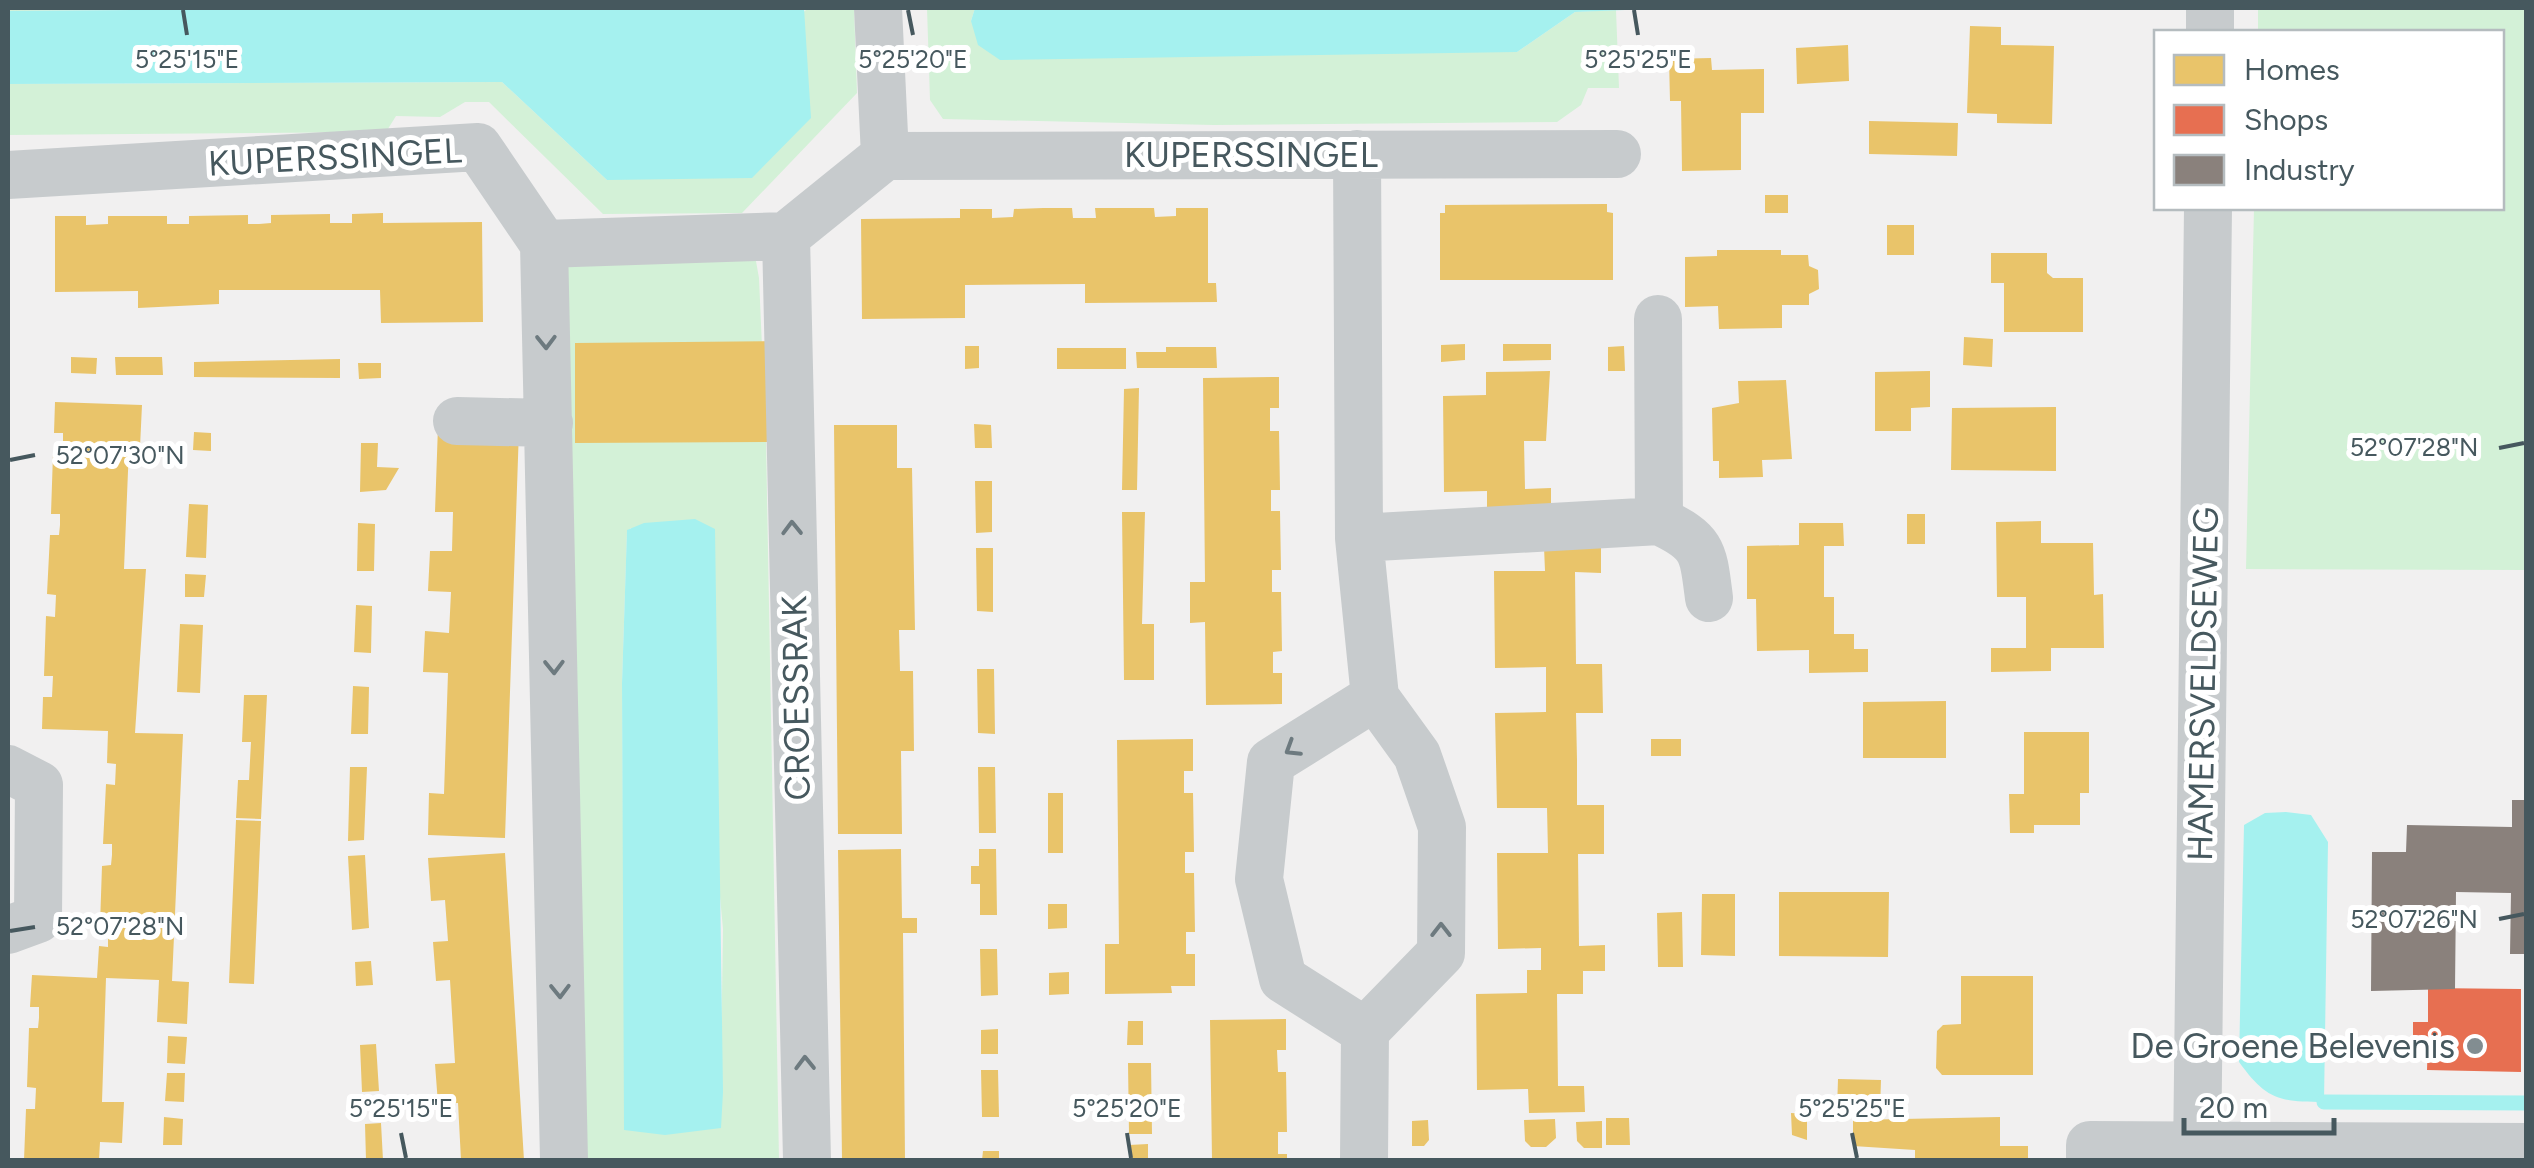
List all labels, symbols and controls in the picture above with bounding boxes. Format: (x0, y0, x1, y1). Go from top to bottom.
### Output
legend (2154, 30, 2504, 210)
text: 5°25'15"E (135, 44, 239, 74)
text: 5°25'20"E (858, 44, 968, 74)
text: 5°25'25"E (1584, 44, 1692, 74)
text: Homes (2244, 51, 2340, 88)
text: Shops (2244, 101, 2328, 138)
street label: KUPERSSINGEL (207, 129, 463, 185)
street label: KUPERSSINGEL (1124, 134, 1378, 176)
text: Industry (2244, 151, 2355, 188)
one-way arrow (536, 334, 557, 350)
text: 52°07'28"N (2350, 432, 2478, 462)
text: 52°07'30"N (55, 440, 185, 470)
street label: HAMERSVELDSEWEG (2179, 507, 2227, 861)
one-way arrow (782, 520, 803, 536)
street label: CROESSRAK (773, 594, 819, 801)
one-way arrow (543, 659, 564, 675)
one-way arrow (1285, 737, 1303, 756)
text: 52°07'26"N (2350, 904, 2478, 934)
text: 52°07'28"N (56, 911, 184, 941)
one-way arrow (1430, 921, 1452, 936)
one-way arrow (550, 984, 571, 1000)
place label: De Groene Belevenis (2130, 1025, 2455, 1067)
marker: De Groene Belevenis (2464, 1035, 2486, 1057)
one-way arrow (794, 1055, 815, 1071)
scale bar (2184, 1073, 2334, 1135)
text: 20 m (2199, 1089, 2268, 1126)
text: 5°25'15"E (349, 1093, 453, 1123)
text: 5°25'20"E (1072, 1093, 1182, 1123)
text: 5°25'25"E (1798, 1093, 1906, 1123)

